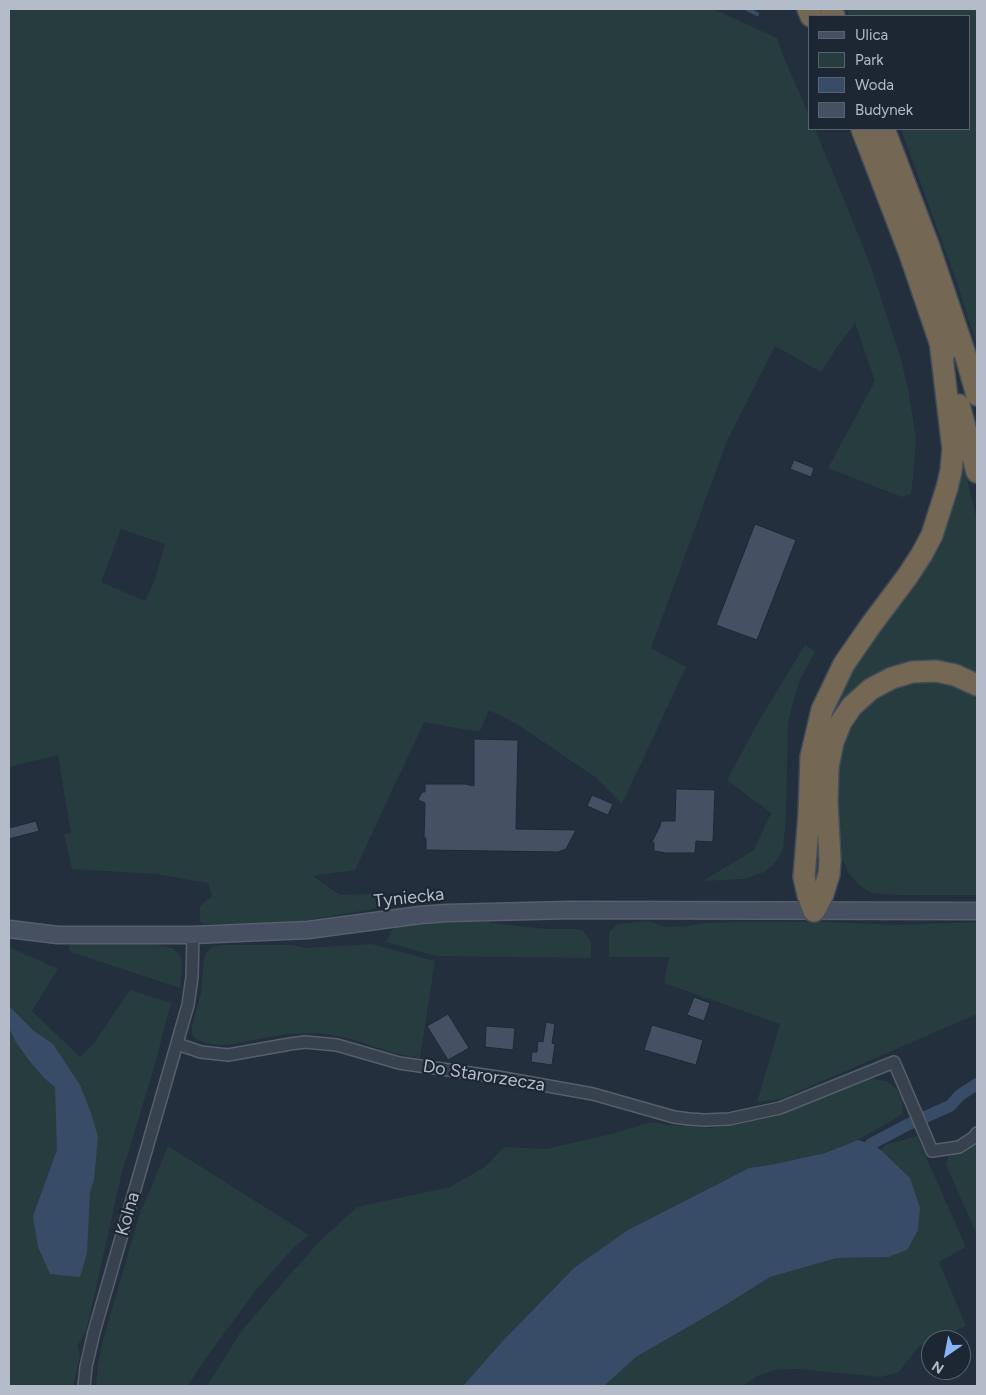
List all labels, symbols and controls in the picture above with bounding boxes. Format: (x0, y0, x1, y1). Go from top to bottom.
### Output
legend (808, 15, 971, 130)
text: Ulica (855, 26, 888, 44)
text: Park (855, 51, 884, 69)
text: Woda (855, 76, 894, 94)
text: Budynek (855, 101, 913, 119)
street label: Tyniecka (373, 884, 445, 912)
street label: Do Starorzecza (421, 1056, 547, 1096)
street label: Kolna (111, 1190, 145, 1238)
north arrow (921, 1330, 971, 1380)
text: N (929, 1357, 947, 1377)

